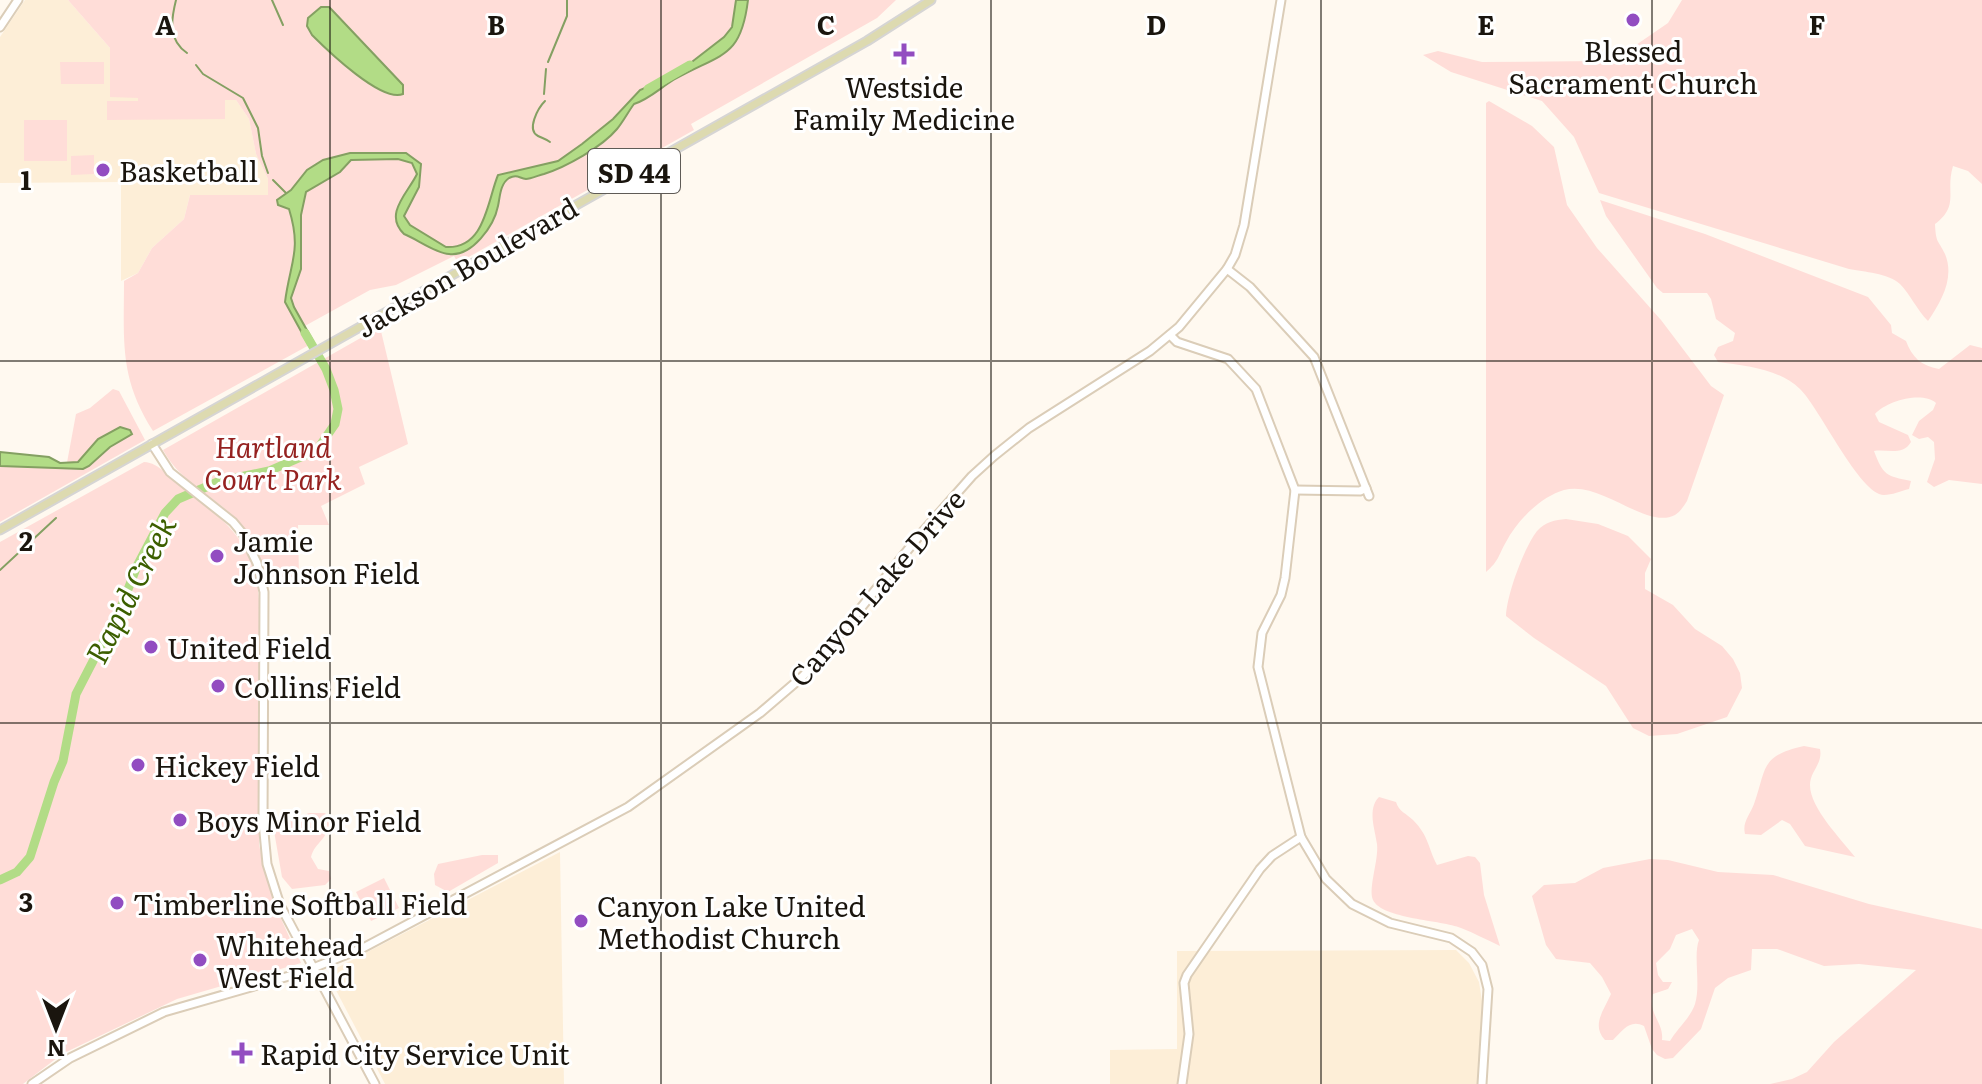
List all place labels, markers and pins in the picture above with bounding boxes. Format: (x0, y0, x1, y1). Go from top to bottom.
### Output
marker: Blessed Sacrament Church (1624, 11, 1642, 29)
place label: Blessed Sacrament Church (1508, 29, 1758, 103)
marker: Westside Family Medicine (893, 43, 915, 65)
place label: Westside Family Medicine (793, 65, 1015, 139)
place label: Basketball (119, 149, 258, 191)
marker: Basketball (94, 161, 112, 179)
place label: Jamie Johnson Field (233, 519, 420, 593)
marker: Jamie Johnson Field (208, 547, 226, 565)
place label: United Field (167, 626, 331, 668)
marker: United Field (142, 638, 160, 656)
place label: Collins Field (234, 665, 401, 707)
marker: Collins Field (209, 677, 227, 695)
place label: Hickey Field (154, 744, 320, 786)
marker: Hickey Field (129, 756, 147, 774)
place label: Boys Minor Field (196, 799, 421, 841)
marker: Boys Minor Field (171, 811, 189, 829)
place label: Timberline Softball Field (133, 882, 467, 924)
place label: Canyon Lake United Methodist Church (597, 884, 866, 958)
marker: Timberline Softball Field (108, 894, 126, 912)
marker: Canyon Lake United Methodist Church (572, 912, 590, 930)
place label: Whitehead West Field (216, 923, 364, 997)
marker: Whitehead West Field (191, 951, 209, 969)
place label: Rapid City Service Unit (260, 1032, 570, 1074)
marker: Rapid City Service Unit (231, 1042, 253, 1064)

